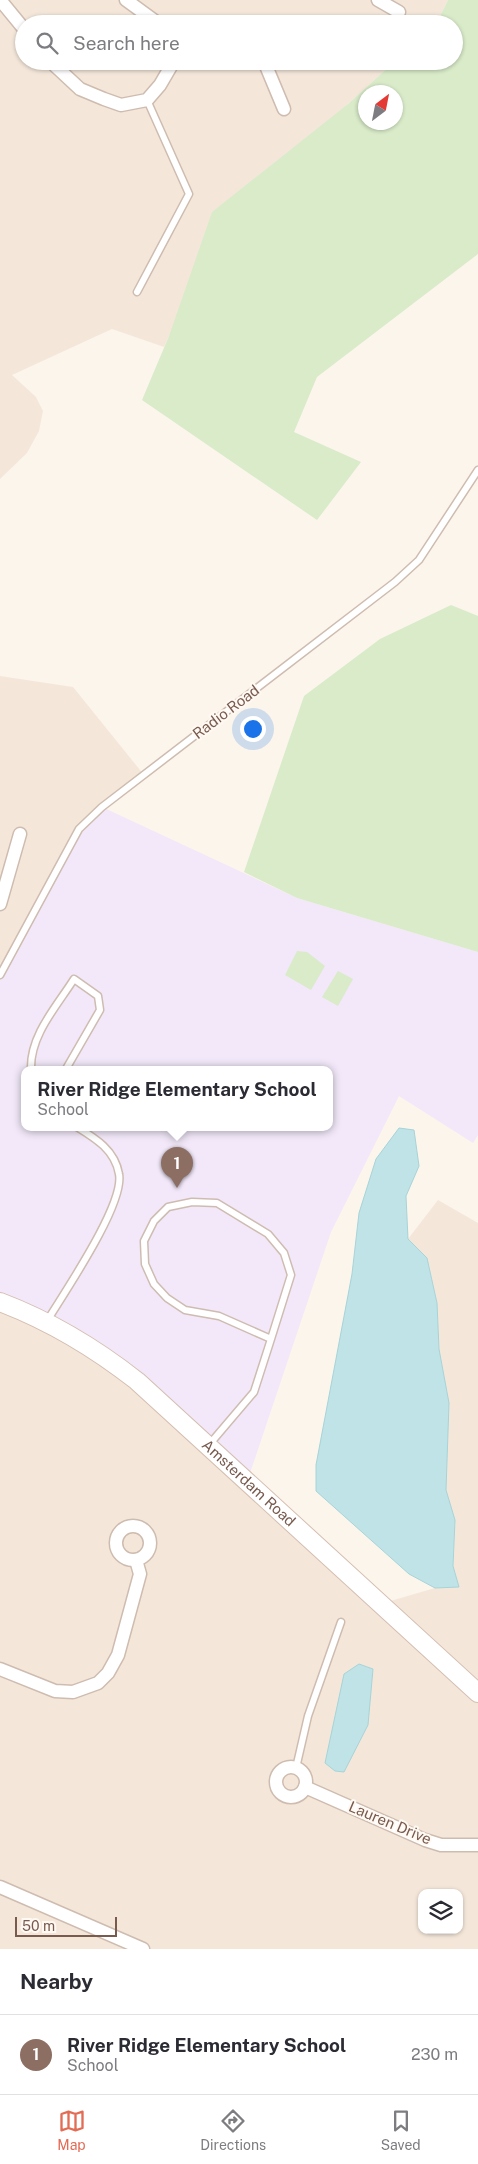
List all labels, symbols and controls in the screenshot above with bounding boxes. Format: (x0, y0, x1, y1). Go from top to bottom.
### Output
search box (15, 15, 463, 70)
icon: search (33, 29, 61, 57)
text: Search here (73, 32, 180, 54)
north arrow (358, 85, 403, 130)
street label: Radio Road (189, 681, 262, 742)
your location (240, 716, 266, 742)
popup (21, 1066, 333, 1131)
text: River Ridge Elementary School (37, 1078, 317, 1100)
text: School (37, 1100, 89, 1119)
pin: 1 (161, 1147, 193, 1188)
street label: Amsterdam Road (199, 1436, 299, 1530)
street label: Lauren Drive (346, 1798, 434, 1848)
map controls (418, 1889, 463, 1934)
button: layers (418, 1889, 463, 1934)
scale bar (15, 1914, 118, 1937)
text: 50 m (22, 1918, 55, 1934)
text: Nearby (20, 1969, 93, 1994)
text: River Ridge Elementary School (67, 2034, 346, 2056)
text: 1 (33, 2045, 39, 2064)
text: 230 m (411, 2045, 458, 2064)
text: School (67, 2056, 118, 2075)
tab: Map (57, 2107, 86, 2153)
tab: Directions (200, 2107, 266, 2153)
tab: Saved (381, 2107, 421, 2153)

